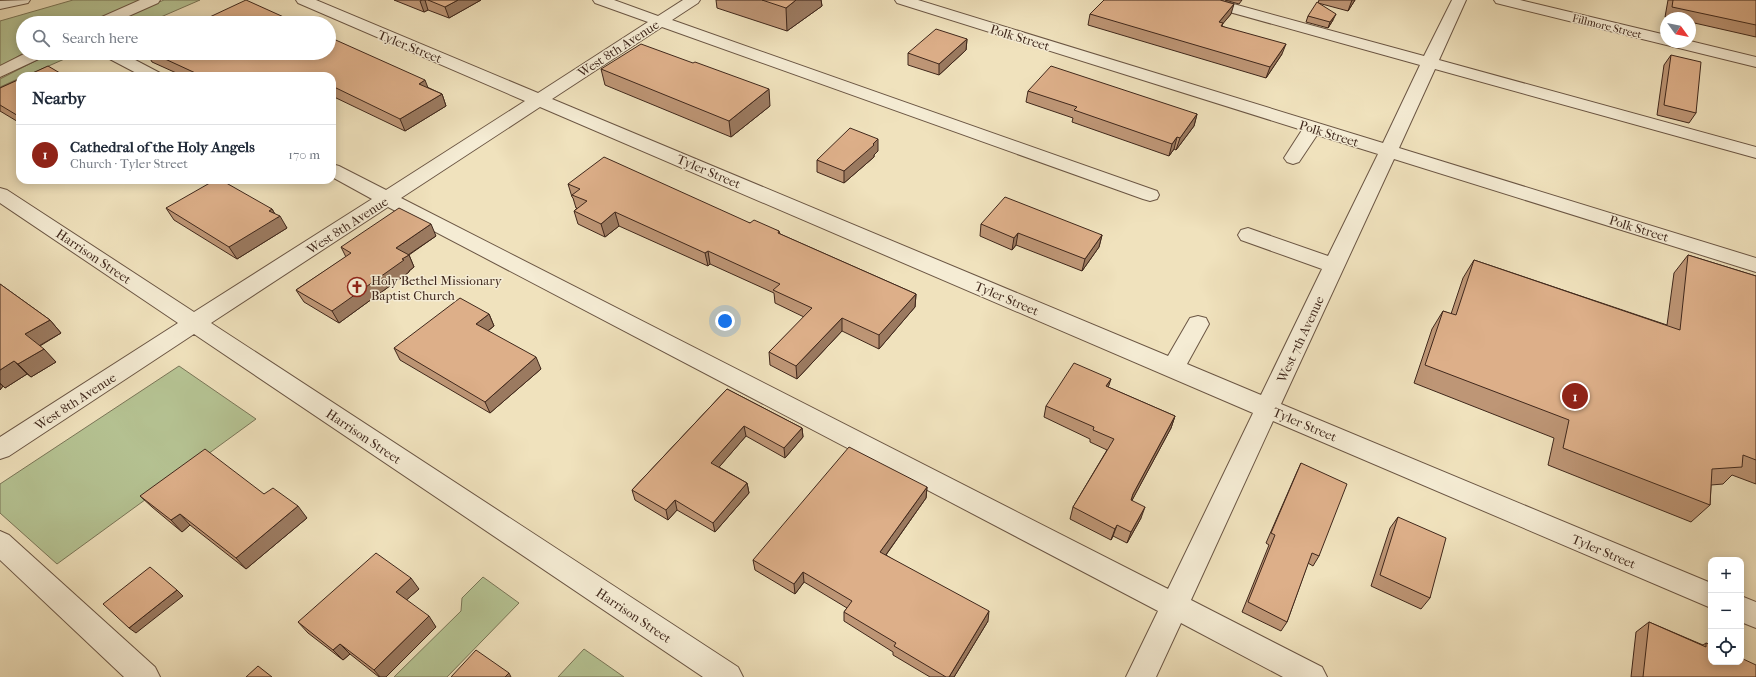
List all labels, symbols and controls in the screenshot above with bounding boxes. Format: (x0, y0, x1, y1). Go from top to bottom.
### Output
street label: Fillmore Street (1571, 12, 1643, 41)
north arrow (1660, 12, 1696, 48)
search box (16, 16, 336, 60)
street label: West 8th Avenue (574, 16, 662, 81)
street label: Polk Street (988, 21, 1052, 54)
icon: search (30, 27, 52, 49)
street label: Tyler Street (376, 27, 444, 66)
text: Search here (62, 29, 138, 47)
text: Nearby (32, 88, 86, 108)
street label: Polk Street (1297, 117, 1361, 150)
text: Cathedral of the Holy Angels (70, 138, 255, 156)
text: 1 (43, 147, 47, 162)
text: 170 m (288, 147, 320, 162)
street label: Tyler Street (675, 151, 743, 192)
text: Church · Tyler Street (70, 156, 188, 171)
street label: West 8th Avenue (303, 193, 391, 258)
street label: Polk Street (1607, 212, 1671, 245)
street label: Harrison Street (53, 226, 134, 287)
place label: Holy Bethel Missionary Baptist Church (371, 273, 503, 303)
church icon: Holy Bethel Missionary Baptist Church (346, 276, 368, 298)
street label: Tyler Street (973, 278, 1041, 319)
street label: West 7th Avenue (1273, 293, 1327, 386)
your location (715, 311, 735, 331)
street label: West 8th Avenue (31, 369, 119, 434)
pin: 1 (1562, 381, 1588, 411)
street label: Tyler Street (1271, 404, 1339, 445)
street label: Harrison Street (323, 406, 404, 467)
street label: Tyler Street (1570, 531, 1638, 572)
map controls (1708, 557, 1744, 665)
button: + (1708, 557, 1744, 593)
street label: Harrison Street (593, 585, 674, 646)
button: − (1708, 593, 1744, 629)
button: locate (1708, 629, 1744, 665)

